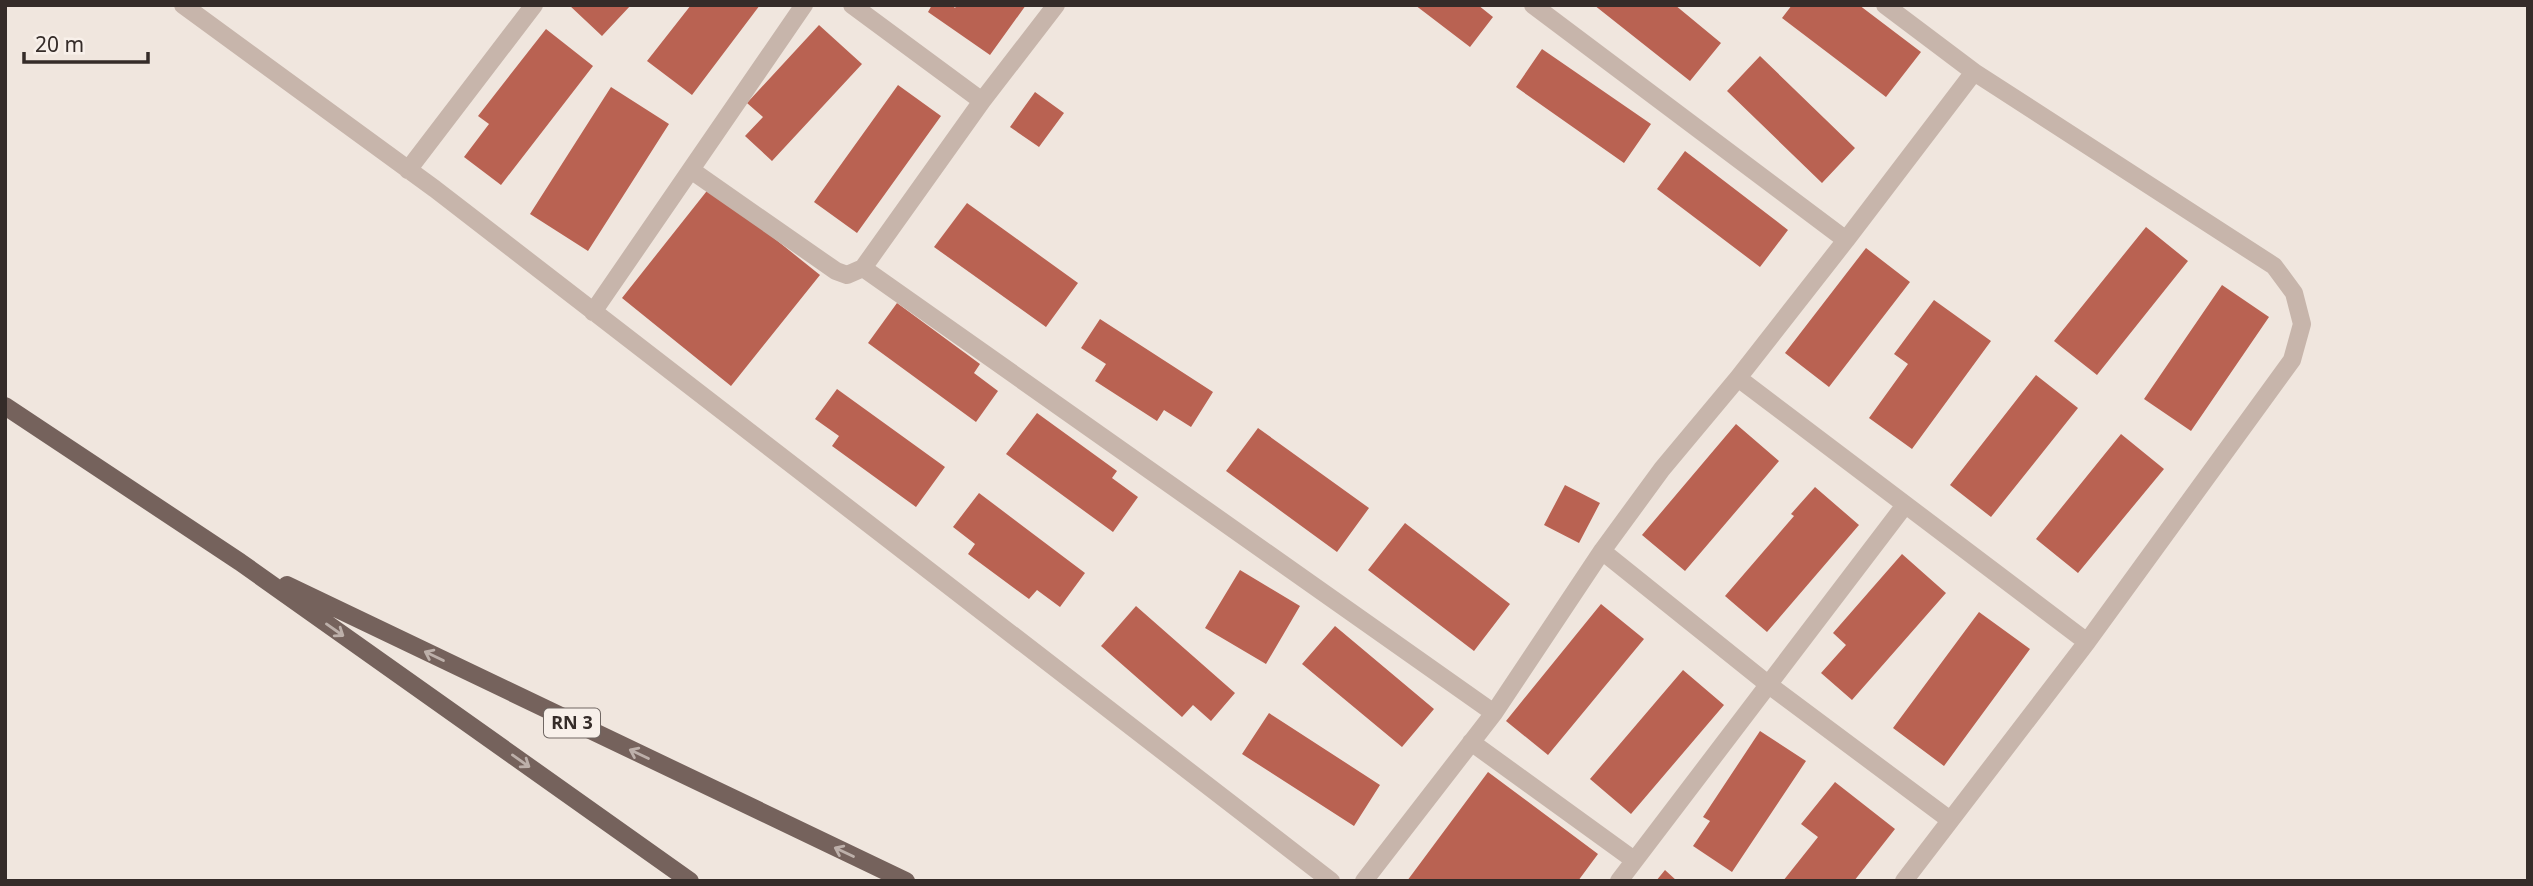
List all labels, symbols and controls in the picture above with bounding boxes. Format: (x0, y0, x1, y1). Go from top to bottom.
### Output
scale bar (24, 21, 149, 65)
text: 20 m (35, 30, 84, 58)
one-way arrow (325, 623, 344, 637)
one-way arrow (424, 649, 445, 662)
road number: RN 3 (544, 708, 600, 738)
one-way arrow (629, 747, 650, 761)
one-way arrow (511, 754, 530, 769)
one-way arrow (834, 844, 855, 857)

